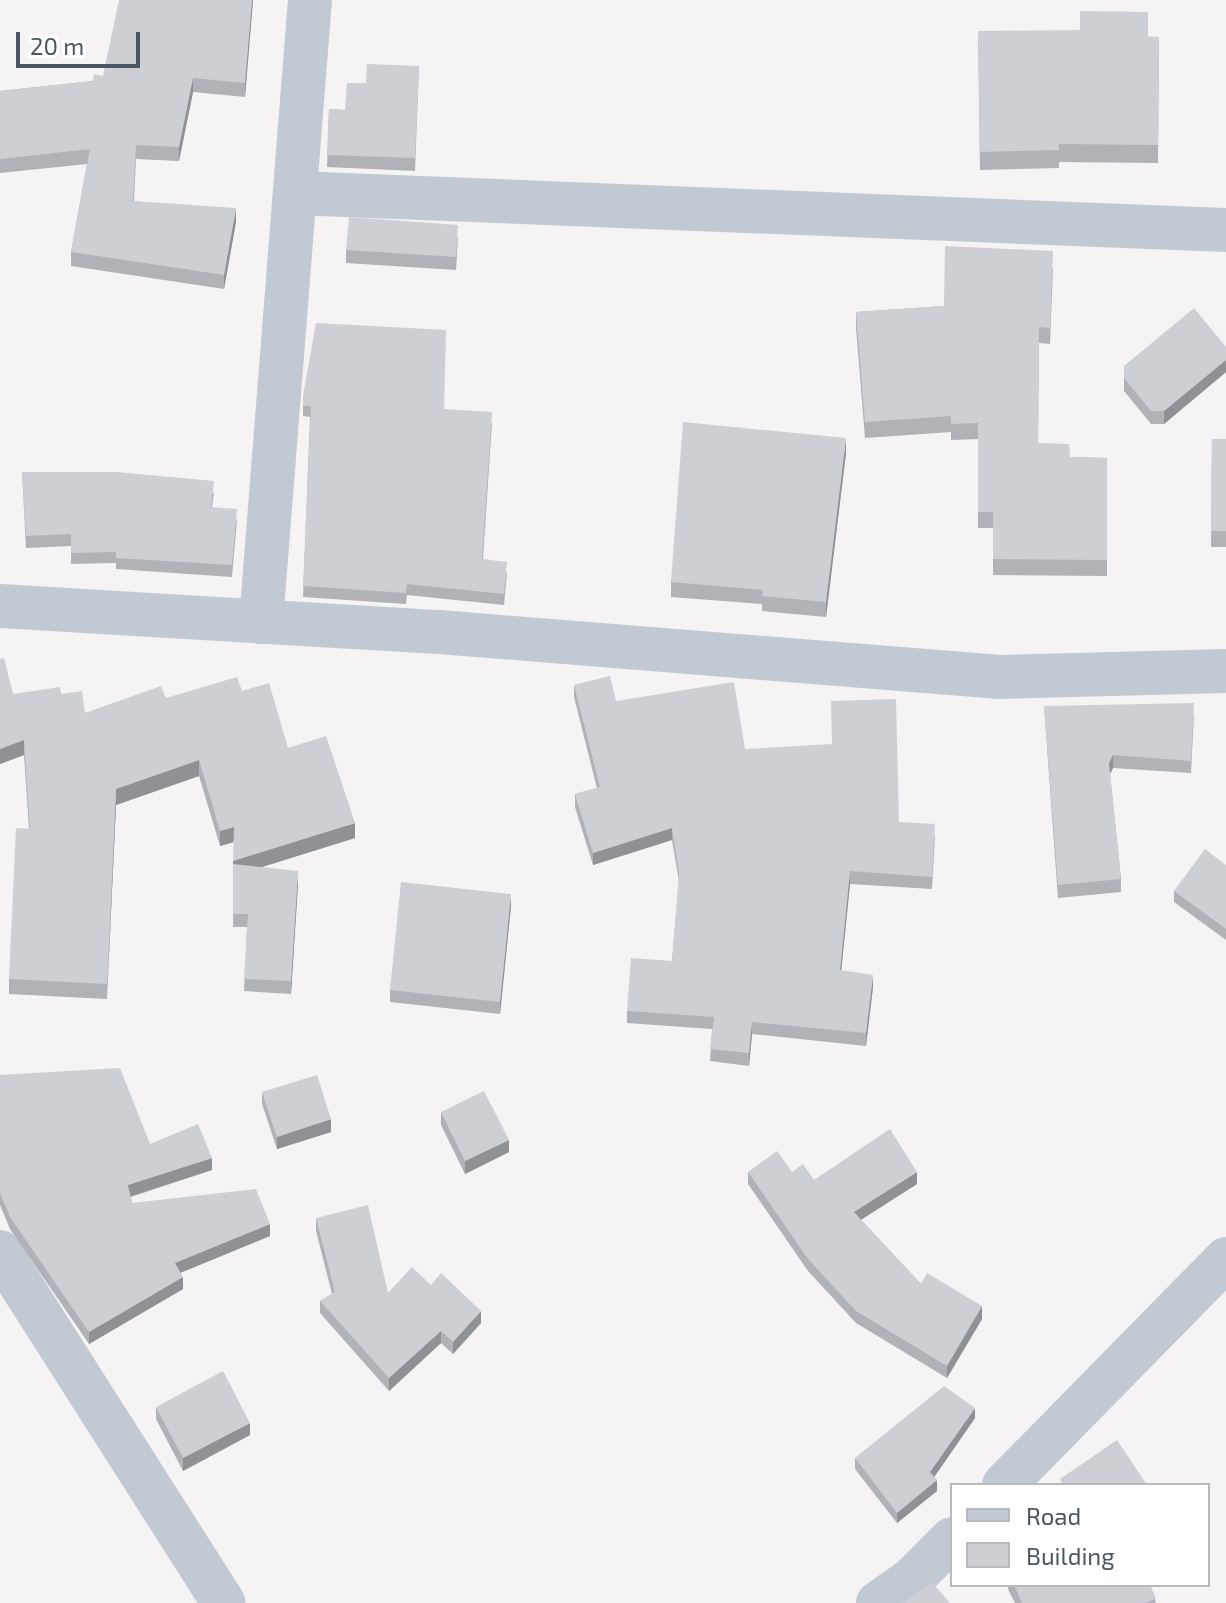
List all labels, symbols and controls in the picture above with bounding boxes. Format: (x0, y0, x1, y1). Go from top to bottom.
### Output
scale bar (20, 16, 144, 66)
text: 20 m (30, 31, 84, 60)
legend (950, 1483, 1210, 1587)
text: Road (1026, 1501, 1081, 1530)
text: Building (1026, 1541, 1115, 1570)

